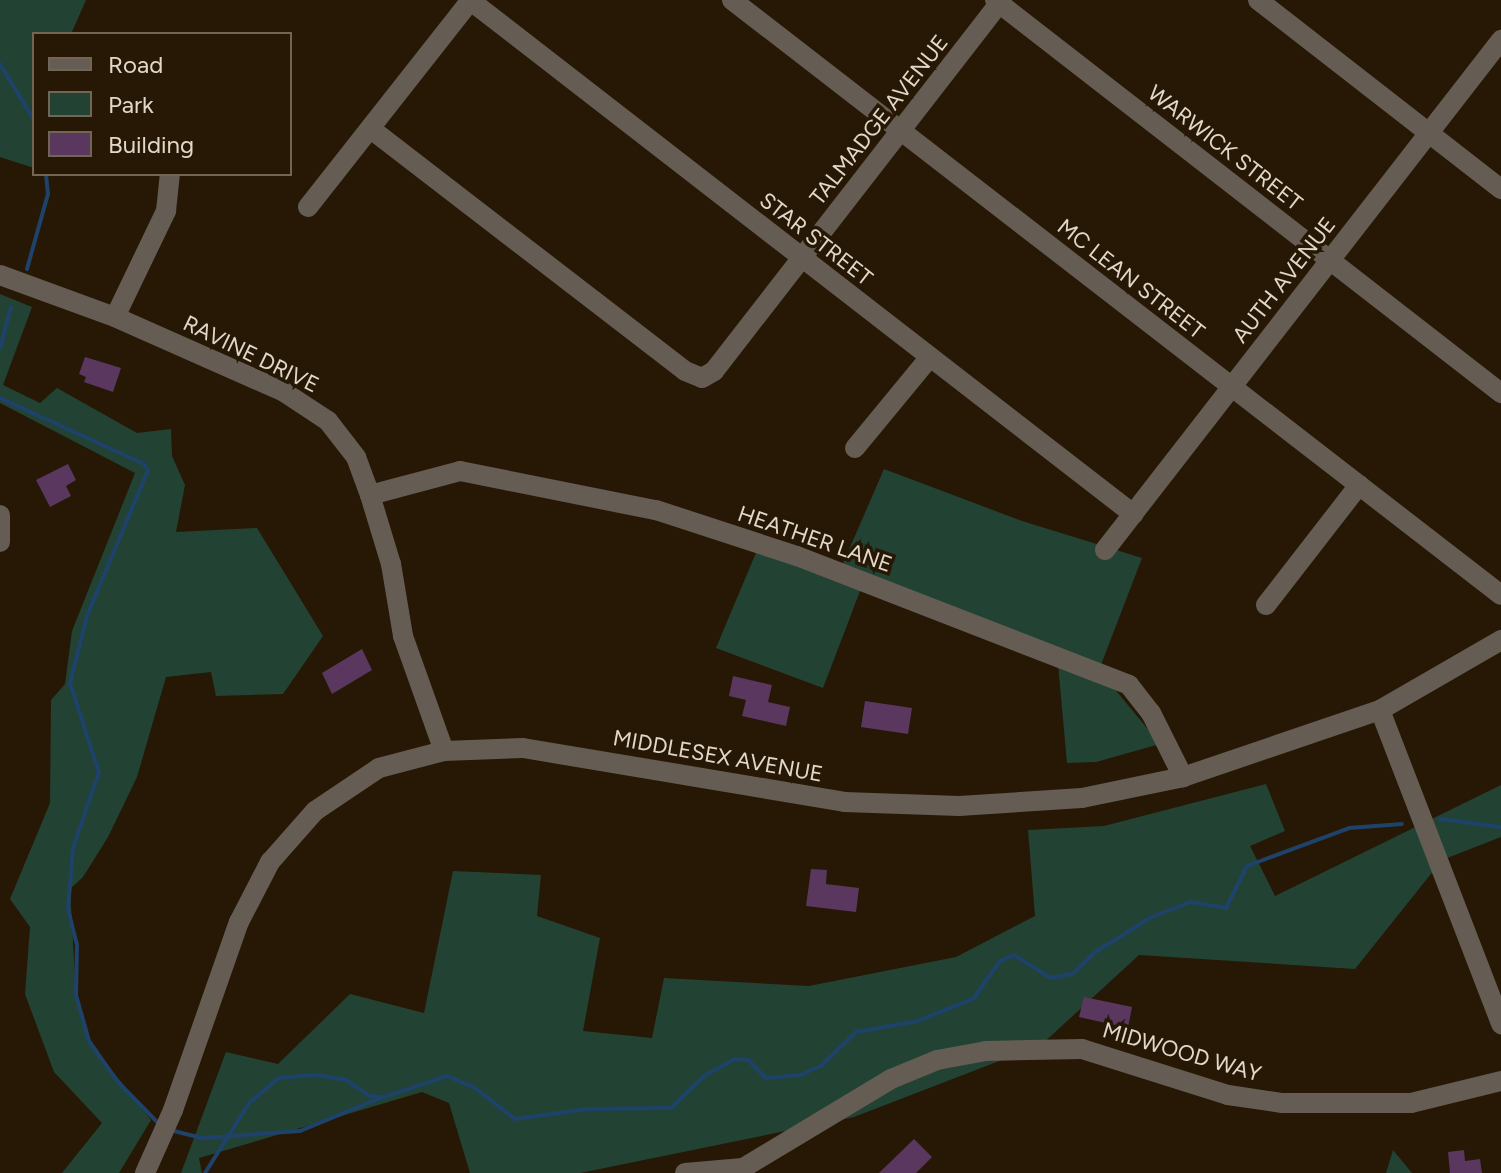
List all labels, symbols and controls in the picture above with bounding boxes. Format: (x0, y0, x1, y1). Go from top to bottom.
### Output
street label: TALMADGE AVENUE (804, 30, 954, 210)
legend (32, 32, 292, 176)
text: Road (108, 50, 163, 79)
street label: WARWICK STREET (1143, 80, 1307, 216)
text: Park (108, 90, 154, 119)
text: Building (108, 130, 194, 159)
street label: STAR STREET (754, 187, 878, 291)
street label: AUTH AVENUE (1227, 212, 1341, 348)
street label: MC LEAN STREET (1052, 213, 1210, 345)
street label: RAVINE DRIVE (179, 310, 323, 398)
street label: HEATHER LANE (734, 500, 896, 578)
street label: MIDDLESEX AVENUE (611, 725, 825, 787)
street label: MIDWOOD WAY (1100, 1017, 1264, 1087)

